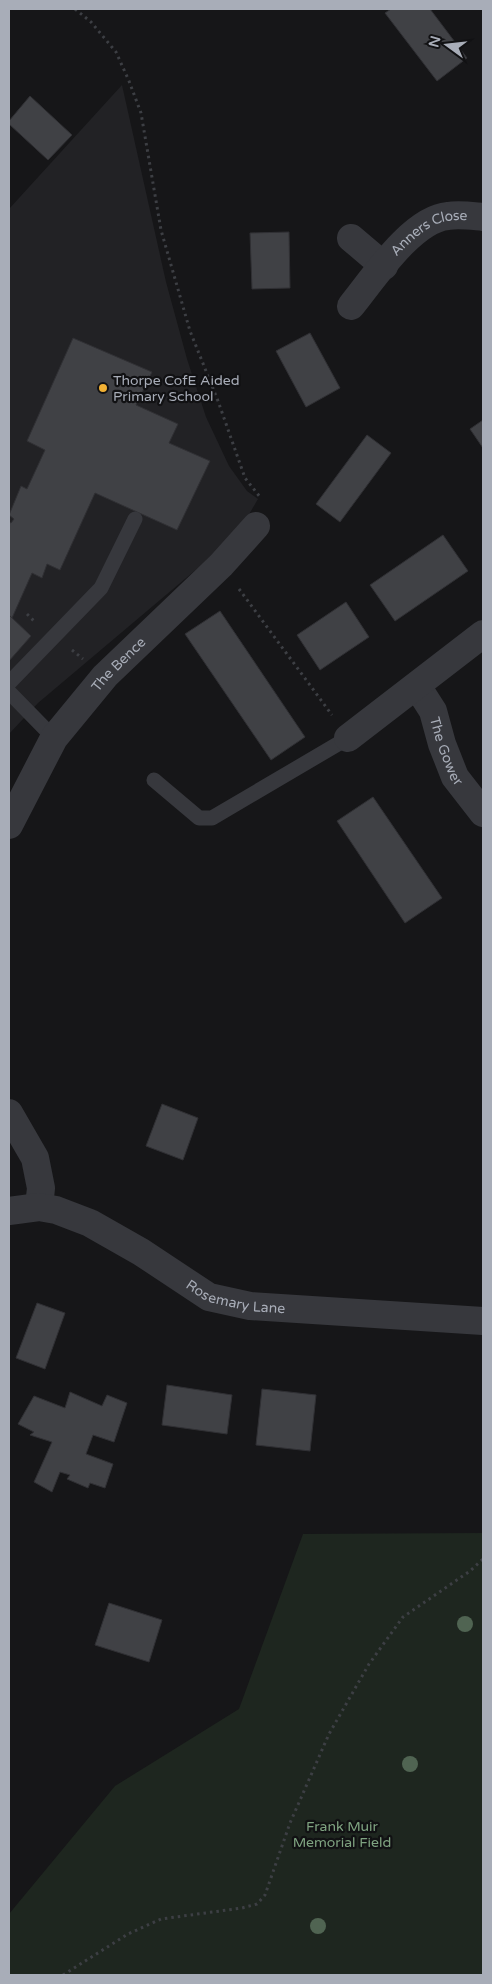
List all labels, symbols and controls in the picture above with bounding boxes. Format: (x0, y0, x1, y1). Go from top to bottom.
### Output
north arrow (422, 20, 472, 70)
text: N (425, 34, 445, 49)
street label: Anners Close (387, 207, 468, 260)
place label: Thorpe CofE Aided Primary School (113, 372, 240, 405)
marker: Thorpe CofE Aided Primary School (97, 382, 109, 394)
street label: The Bence (88, 634, 149, 695)
street label: The Gower (426, 715, 467, 790)
street label: Rosemary Lane (183, 1276, 286, 1317)
park label: Frank Muir Memorial Field (293, 1818, 391, 1851)

